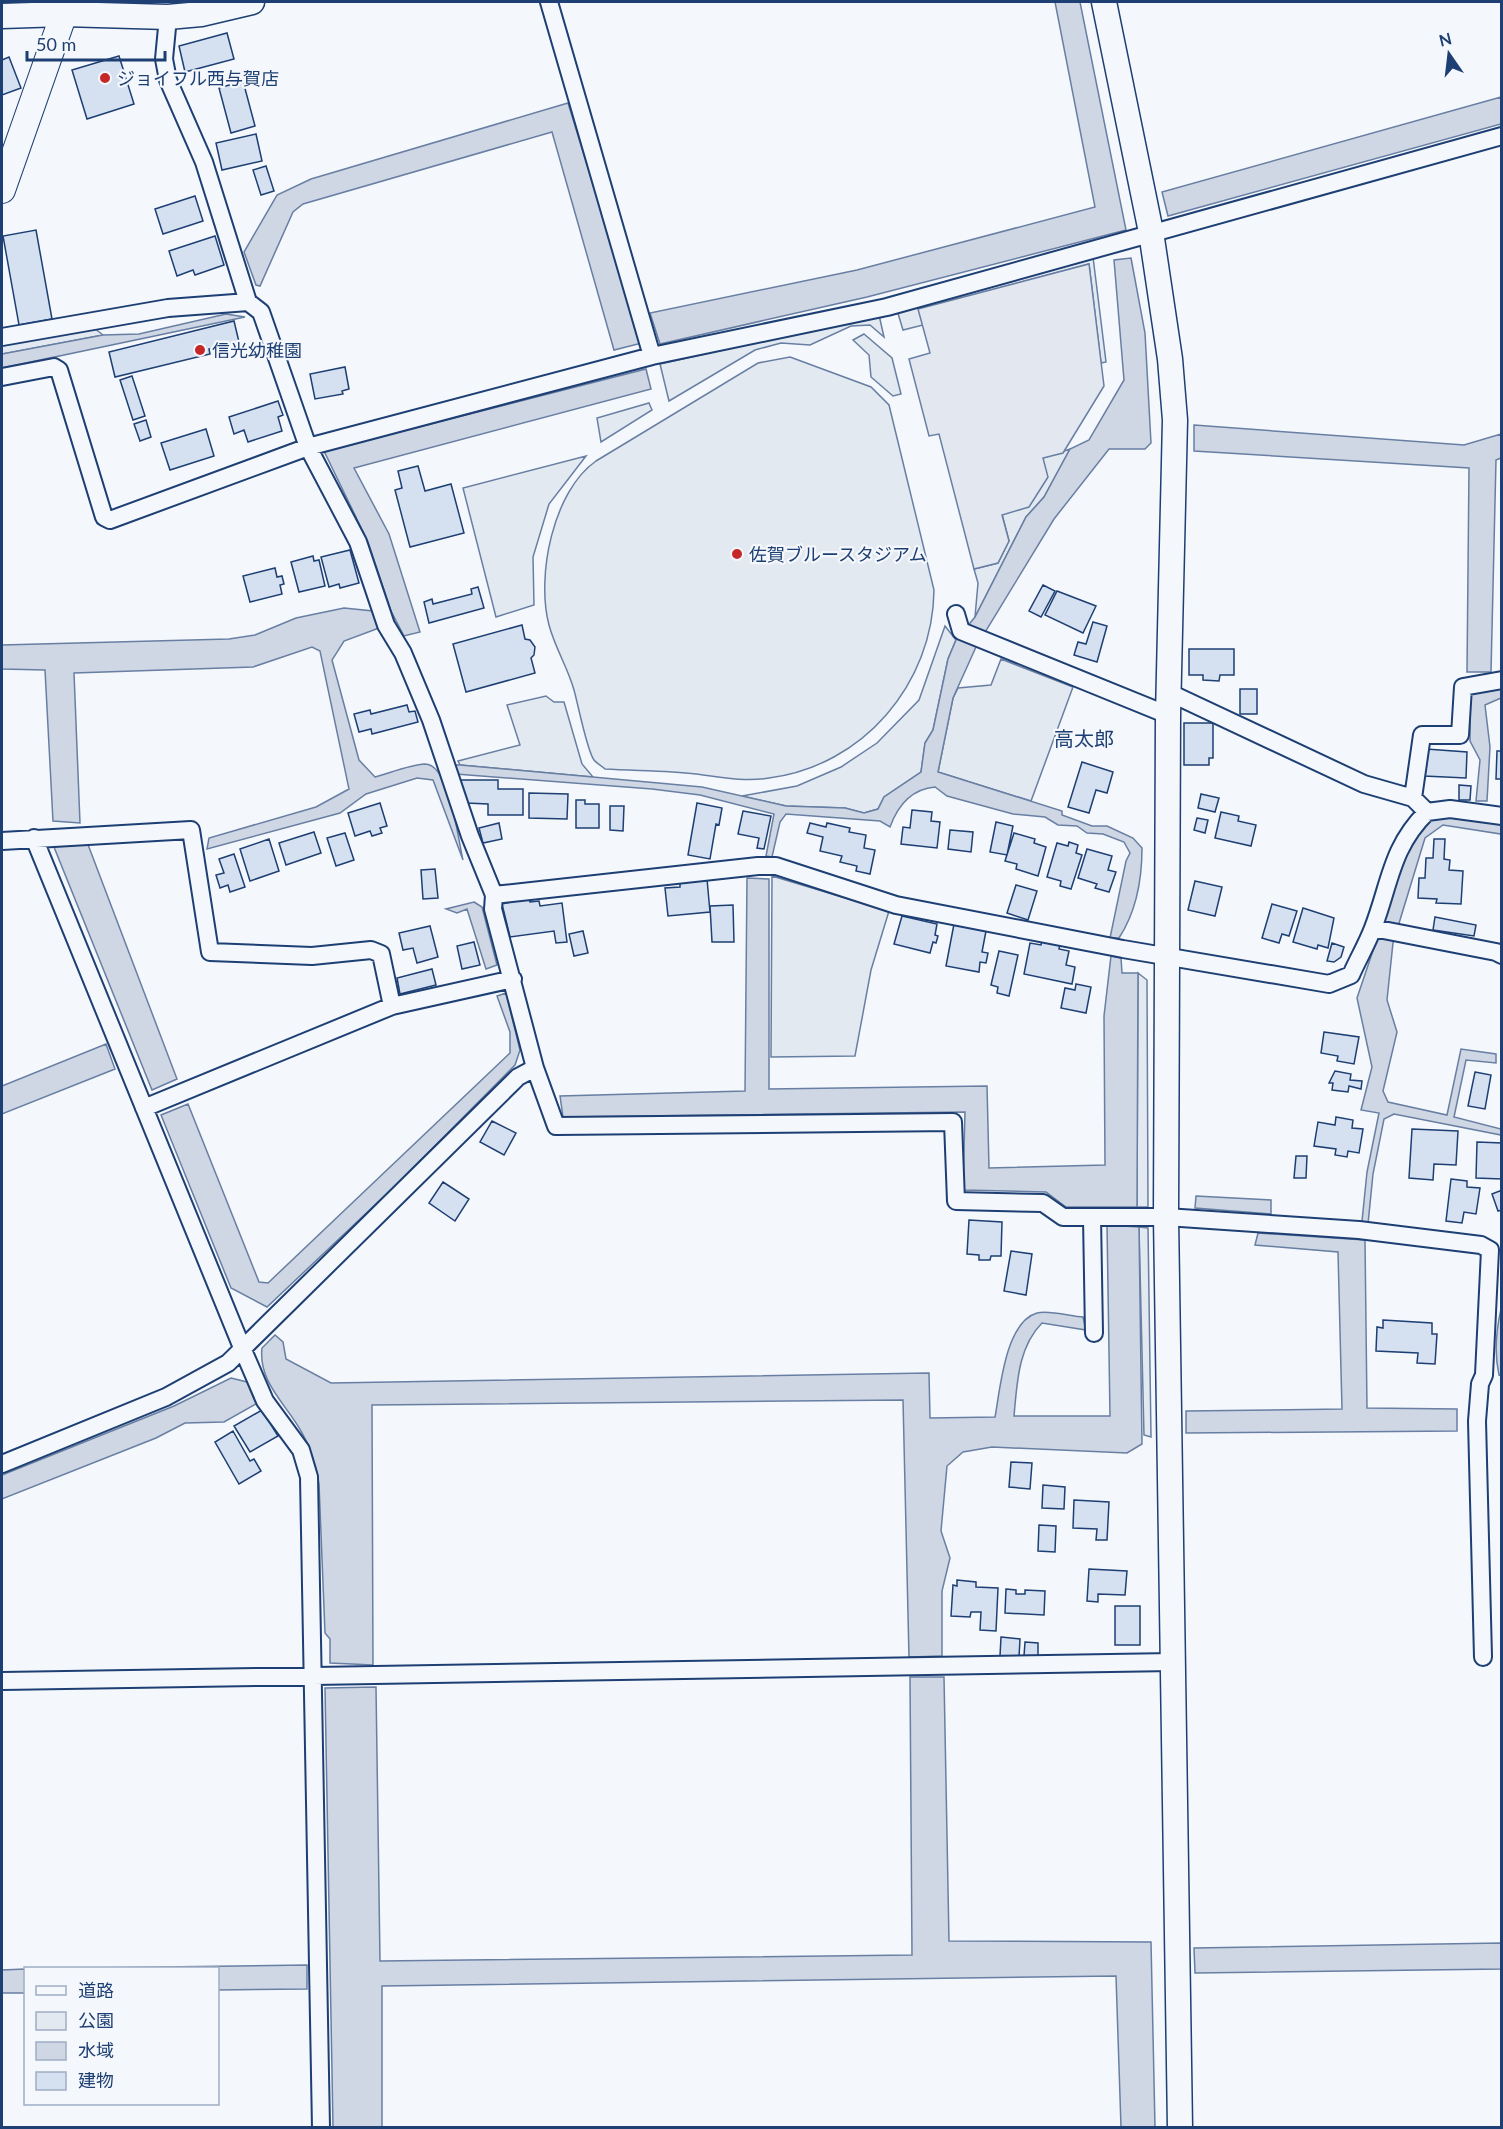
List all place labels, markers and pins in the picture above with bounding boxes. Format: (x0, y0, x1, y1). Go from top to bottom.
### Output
place label: ジョイフル西与賀店 (117, 67, 279, 89)
marker: ジョイフル西与賀店 (98, 71, 112, 85)
place label: 信光幼稚園 (212, 339, 302, 361)
marker: 信光幼稚園 (193, 343, 207, 357)
place label: 佐賀ブルースタジアム (749, 543, 927, 565)
marker: 佐賀ブルースタジアム (730, 547, 744, 561)

